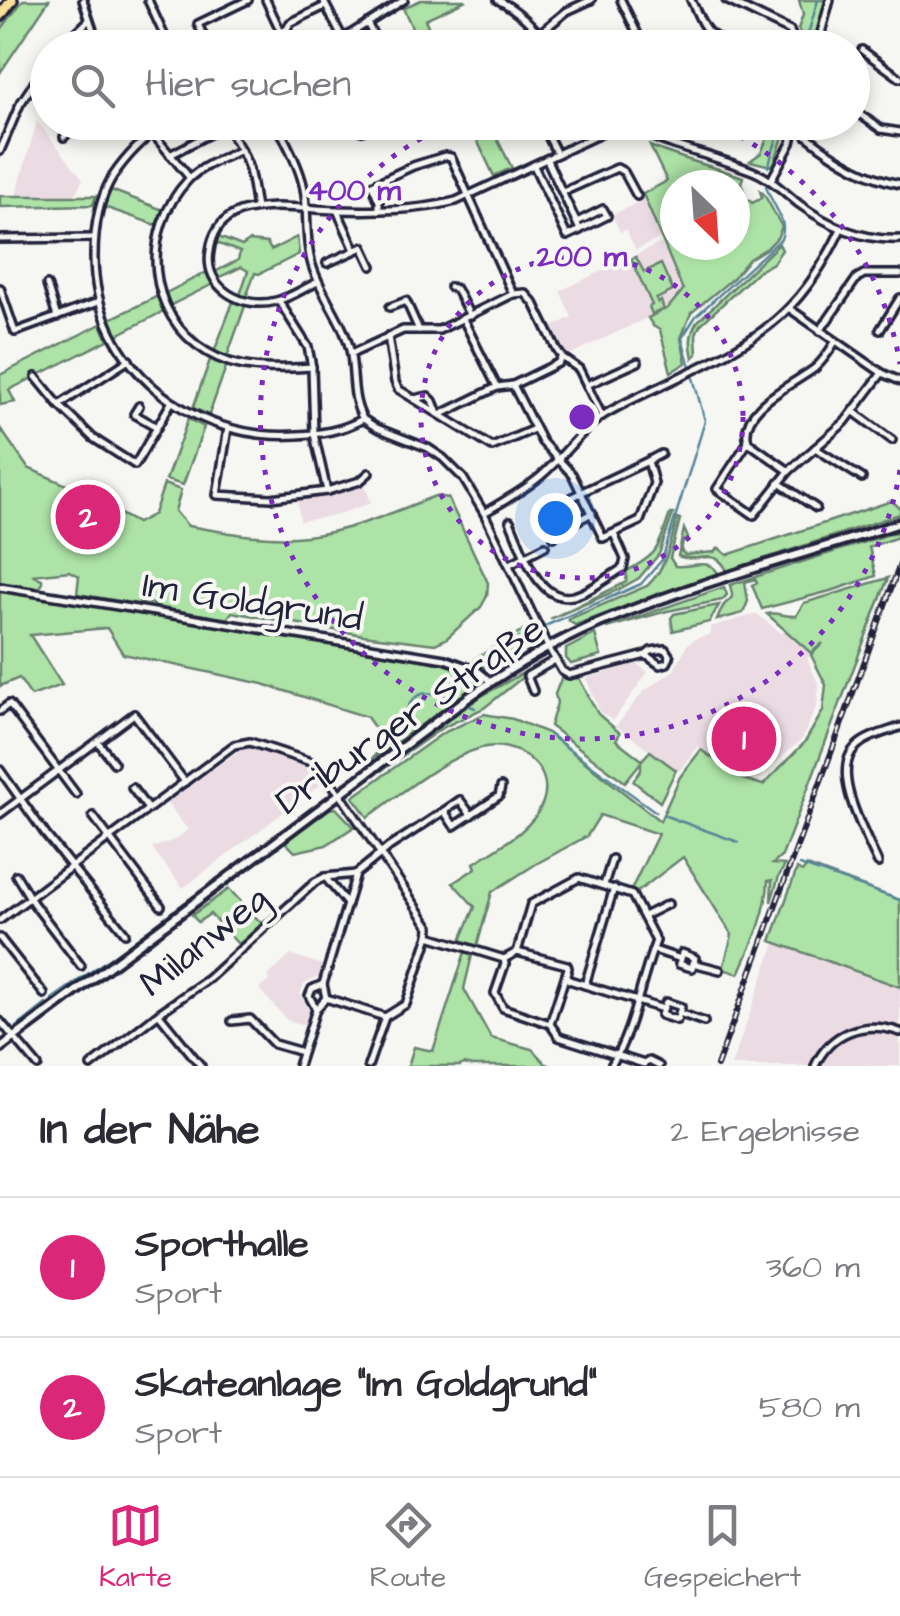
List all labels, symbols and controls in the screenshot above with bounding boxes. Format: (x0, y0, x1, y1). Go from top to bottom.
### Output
search box (30, 30, 870, 140)
icon: search (65, 58, 120, 113)
text: Hier suchen (145, 59, 351, 111)
text: 400 m (307, 170, 401, 212)
north arrow (660, 170, 750, 260)
text: 200 m (536, 236, 628, 278)
centre of rings (564, 399, 600, 435)
pin: 2 (56, 480, 120, 554)
your location (530, 493, 581, 544)
street label: Im Goldgrund (139, 559, 366, 645)
street label: Driburger Straße (265, 603, 555, 828)
pin: 1 (712, 702, 776, 776)
street label: Milanweg (129, 873, 280, 1010)
text: In der Nähe (40, 1102, 260, 1160)
text: 2 Ergebnisse (670, 1109, 860, 1154)
text: Sporthalle (135, 1219, 309, 1271)
text: 1 (70, 1245, 75, 1290)
text: 360 m (766, 1245, 860, 1290)
text: Sport (135, 1271, 222, 1316)
text: Skateanlage "Im Goldgrund" (135, 1359, 597, 1411)
text: 2 (63, 1385, 82, 1430)
text: 580 m (759, 1385, 860, 1430)
text: Sport (135, 1411, 222, 1456)
tab: Karte (99, 1498, 172, 1597)
tab: Route (370, 1498, 446, 1597)
tab: Gespeichert (644, 1498, 801, 1597)

